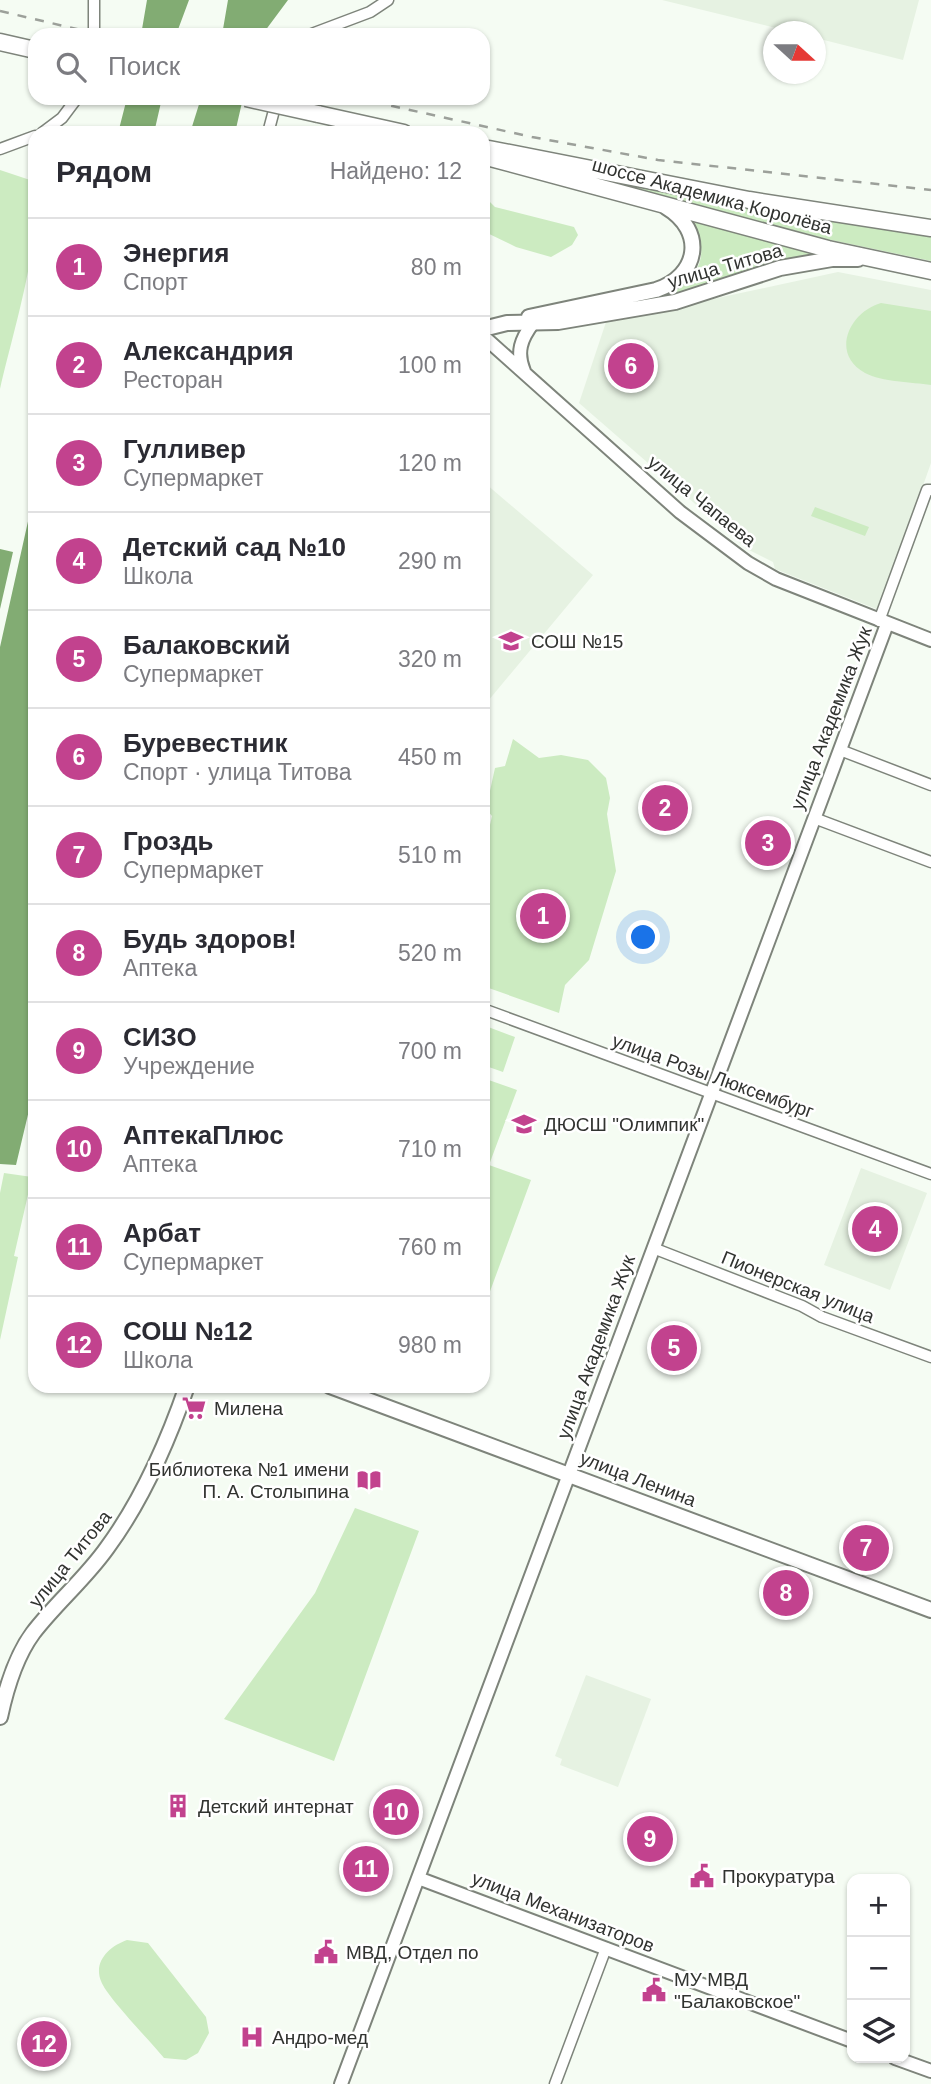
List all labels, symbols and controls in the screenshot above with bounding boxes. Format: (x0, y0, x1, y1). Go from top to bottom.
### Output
north arrow (763, 21, 826, 84)
search box (28, 28, 490, 105)
icon: search (52, 48, 90, 86)
text: Поиск (108, 51, 180, 81)
street label: шоссе Академика Королёва (590, 154, 834, 238)
text: Рядом (56, 155, 152, 188)
text: Найдено: 12 (330, 158, 462, 184)
text: Энергия (123, 238, 230, 268)
street label: улица Титова (665, 239, 785, 292)
text: 1 (73, 254, 85, 280)
text: 80 m (411, 254, 462, 280)
text: Спорт (123, 269, 188, 295)
text: Александрия (123, 336, 294, 366)
pin: 6 (608, 340, 654, 392)
text: 2 (73, 352, 85, 378)
text: 100 m (398, 352, 462, 378)
text: Ресторан (123, 367, 223, 393)
text: Гулливер (123, 434, 246, 464)
text: 3 (73, 450, 85, 476)
text: 120 m (398, 450, 462, 476)
street label: улица Чапаева (644, 451, 760, 551)
text: Супермаркет (123, 465, 263, 491)
text: Детский сад №10 (123, 532, 346, 562)
text: 4 (73, 548, 85, 574)
text: 290 m (398, 548, 462, 574)
text: Школа (123, 563, 193, 589)
street label: улица Академика Жук (786, 623, 876, 813)
school or university icon: СОШ №15 (497, 627, 525, 655)
text: Балаковский (123, 630, 290, 660)
place label: СОШ №15 (531, 631, 623, 652)
text: 5 (73, 646, 85, 672)
text: 320 m (398, 646, 462, 672)
text: Супермаркет (123, 661, 263, 687)
text: Буревестник (123, 728, 287, 758)
text: 6 (73, 744, 85, 770)
text: 450 m (398, 744, 462, 770)
text: Спорт · улица Титова (123, 759, 351, 785)
pin: 2 (642, 782, 688, 834)
pin: 3 (745, 817, 791, 869)
text: Гроздь (123, 826, 214, 856)
text: 7 (73, 842, 85, 868)
text: 510 m (398, 842, 462, 868)
text: Супермаркет (123, 857, 263, 883)
pin: 1 (520, 890, 566, 942)
your location (626, 920, 660, 954)
text: Будь здоров! (123, 924, 297, 954)
text: 8 (73, 940, 85, 966)
text: 520 m (398, 940, 462, 966)
text: Аптека (123, 955, 197, 981)
text: СИЗО (123, 1022, 197, 1052)
street label: улица Розы Люксембург (609, 1030, 817, 1122)
text: 9 (73, 1038, 85, 1064)
text: 700 m (398, 1038, 462, 1064)
text: Учреждение (123, 1053, 255, 1079)
school or university icon: ДЮСШ "Олимпик" (510, 1110, 538, 1138)
place label: ДЮСШ "Олимпик" (544, 1114, 704, 1135)
text: АптекаПлюс (123, 1120, 284, 1150)
text: 10 (66, 1136, 92, 1162)
text: 710 m (398, 1136, 462, 1162)
text: Аптека (123, 1151, 197, 1177)
pin: 4 (852, 1203, 898, 1255)
text: Арбат (123, 1218, 201, 1248)
text: 11 (67, 1234, 91, 1260)
text: 760 m (398, 1234, 462, 1260)
street label: Пионерская улица (718, 1247, 878, 1327)
text: Супермаркет (123, 1249, 263, 1275)
street label: улица Академика Жук (553, 1251, 639, 1442)
text: СОШ №12 (123, 1316, 253, 1346)
pin: 5 (651, 1322, 697, 1374)
text: 12 (66, 1332, 92, 1358)
text: 980 m (398, 1332, 462, 1358)
text: Школа (123, 1347, 193, 1373)
supermarket icon: Милена (180, 1394, 208, 1422)
place label: Милена (214, 1398, 284, 1419)
street label: улица Ленина (577, 1447, 699, 1511)
place label: Библиотека №1 имени П. А. Столыпина (149, 1459, 349, 1502)
library icon: Библиотека №1 имени П. А. Столыпина (355, 1466, 383, 1494)
street label: улица Титова (25, 1506, 116, 1612)
pin: 7 (843, 1522, 889, 1574)
pin: 8 (763, 1567, 809, 1619)
pin: 10 (373, 1786, 419, 1838)
building icon: Детский интернат (164, 1792, 192, 1820)
place label: Детский интернат (198, 1796, 354, 1817)
pin: 9 (627, 1813, 673, 1865)
pin: 11 (343, 1843, 389, 1895)
public building icon: Прокуратура (688, 1862, 716, 1890)
place label: Прокуратура (722, 1866, 835, 1887)
street label: улица Механизаторов (469, 1867, 657, 1957)
map controls (847, 1874, 910, 2063)
button: + (847, 1874, 910, 1937)
button: − (847, 1937, 910, 2000)
public building icon: МВД, Отдел по (312, 1938, 340, 1966)
place label: МВД, Отдел по (346, 1942, 479, 1963)
place label: МУ МВД "Балаковское" (674, 1969, 800, 2012)
public building icon: МУ МВД "Балаковское" (640, 1976, 668, 2004)
button: layers (847, 2000, 910, 2063)
pin: 12 (21, 2018, 67, 2070)
hospital icon: Андро-мед (238, 2023, 266, 2051)
place label: Андро-мед (272, 2027, 368, 2048)

